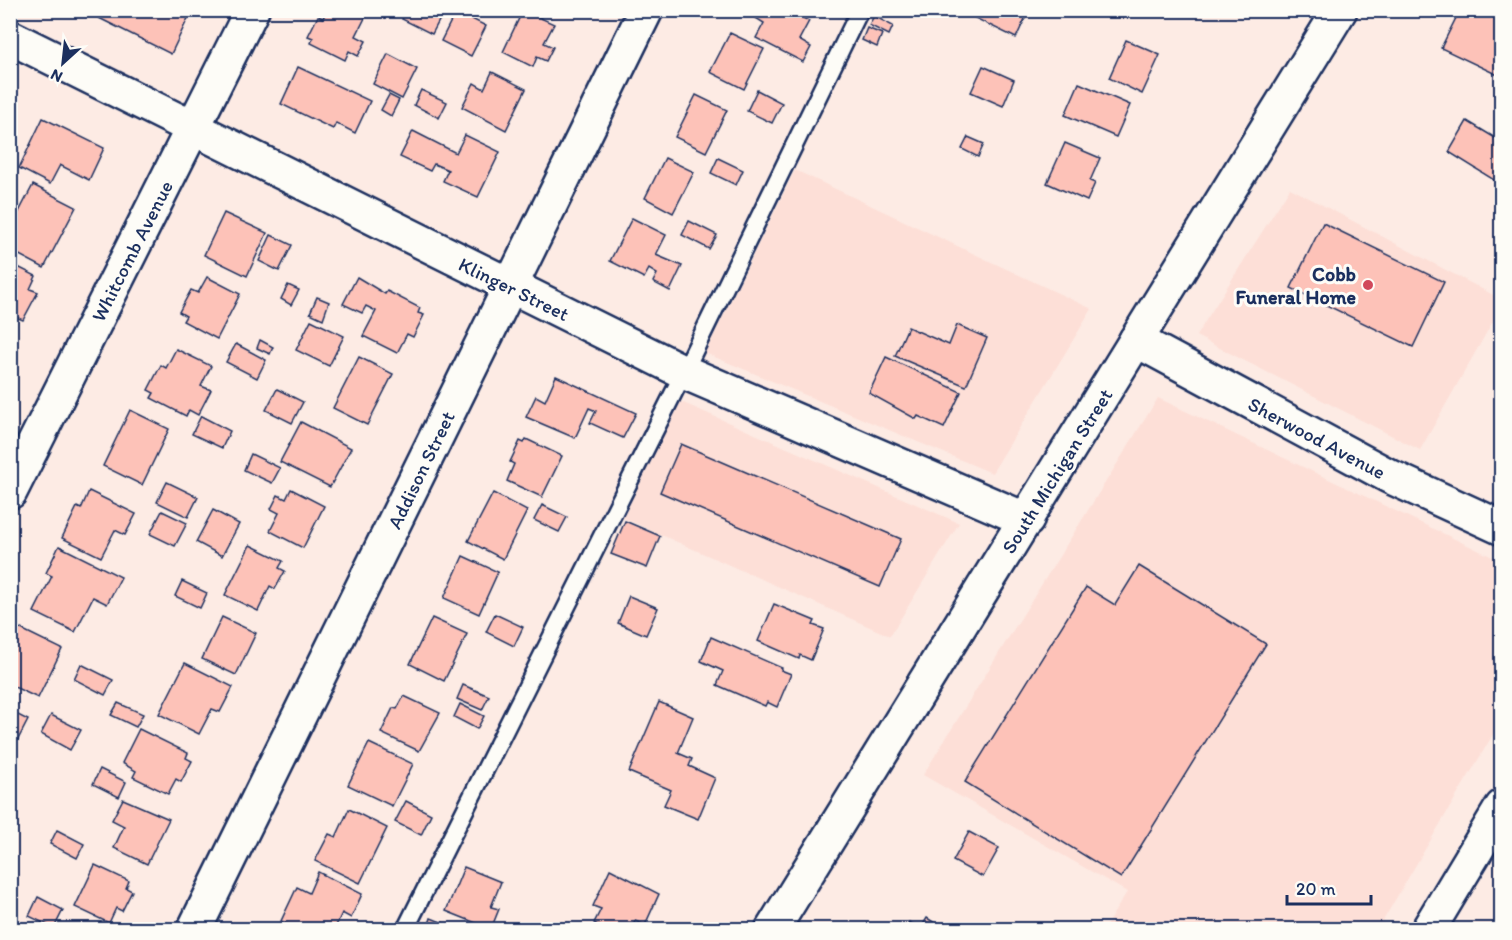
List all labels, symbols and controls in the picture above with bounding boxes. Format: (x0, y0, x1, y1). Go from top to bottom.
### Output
north arrow (33, 33, 93, 93)
text: N (47, 65, 66, 87)
street label: Whitcomb Avenue (86, 176, 178, 326)
street label: Klinger Street (455, 252, 573, 326)
place label: Cobb Funeral Home (1236, 262, 1356, 309)
marker: Cobb Funeral Home (1361, 278, 1375, 292)
street label: South Michigan Street (996, 384, 1118, 558)
street label: Sherwood Avenue (1244, 392, 1390, 484)
street label: Addison Street (382, 407, 460, 533)
scale bar (1287, 868, 1371, 906)
text: 20 m (1296, 878, 1336, 900)

